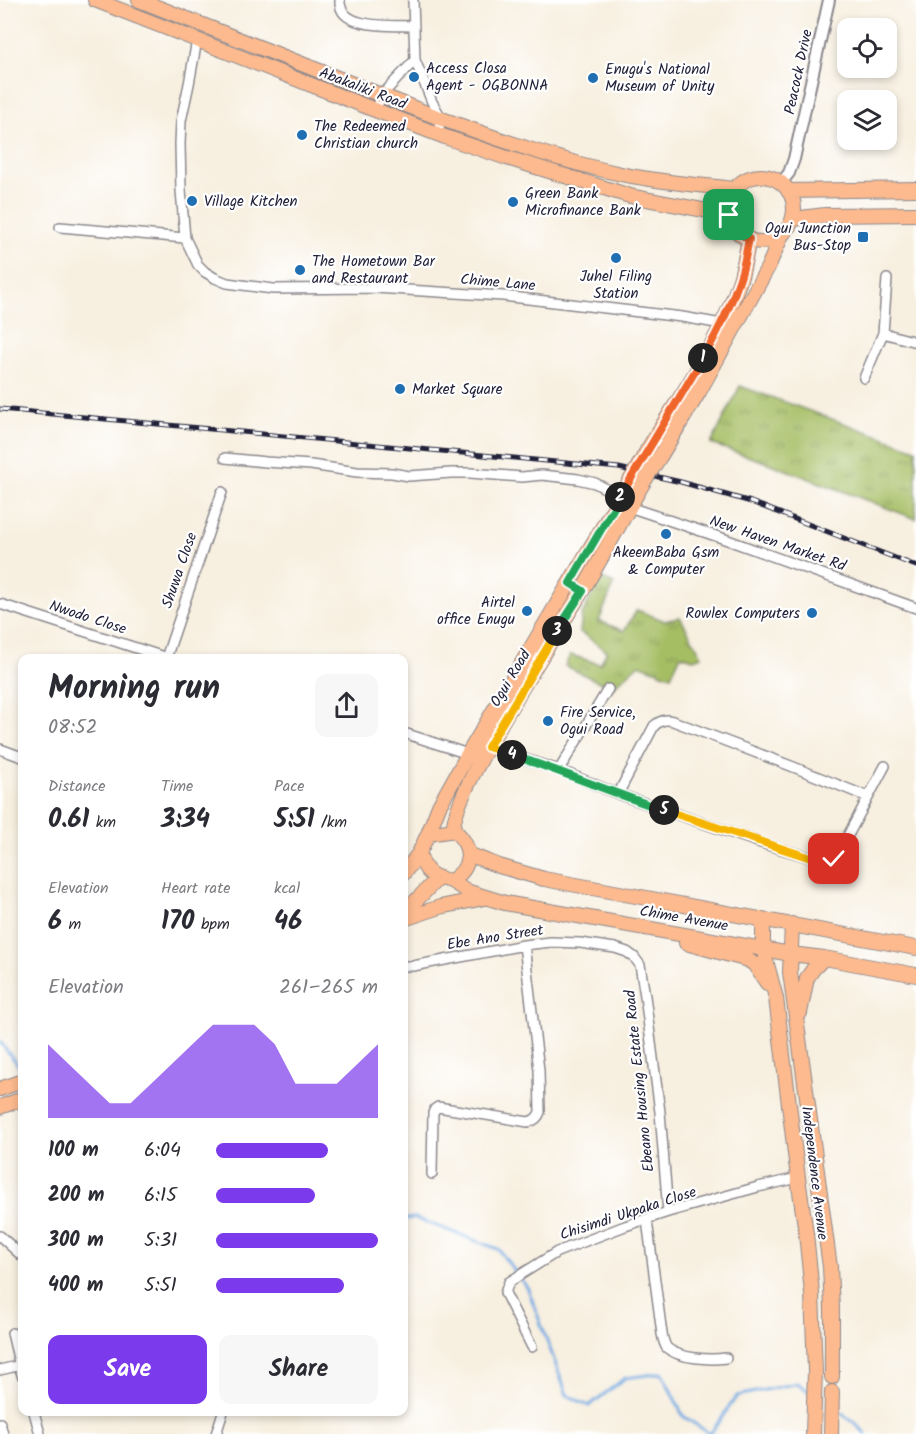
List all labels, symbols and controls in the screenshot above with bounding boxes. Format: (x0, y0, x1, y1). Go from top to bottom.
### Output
map controls (837, 18, 897, 150)
button: locate (837, 18, 897, 78)
street label: Peacock Drive (778, 27, 820, 117)
place label: Access Closa Agent - OGBONNA (426, 57, 548, 98)
place label: Enugu's National Museum of Unity (605, 58, 715, 99)
street label: Abakaliki Road (315, 61, 410, 117)
marker: Access Closa Agent - OGBONNA (407, 70, 421, 84)
marker: Enugu's National Museum of Unity (586, 71, 600, 85)
button: layers (837, 90, 897, 150)
place label: The Redeemed Christian church (314, 115, 418, 156)
marker: The Redeemed Christian church (295, 128, 309, 142)
place label: Green Bank Microfinance Bank (525, 182, 642, 223)
pin (703, 189, 754, 240)
place label: Village Kitchen (204, 190, 298, 214)
marker: Village Kitchen (185, 194, 199, 208)
marker: Green Bank Microfinance Bank (506, 195, 520, 209)
icon: arrive (712, 198, 745, 231)
place label: Ogui Junction Bus-Stop (765, 217, 851, 258)
marker: Ogui Junction Bus-Stop (856, 230, 870, 244)
place label: The Hometown Bar and Restaurant (312, 250, 436, 291)
marker: Juhel Filing Station (609, 251, 623, 265)
marker: The Hometown Bar and Restaurant (293, 263, 307, 277)
place label: Juhel Filing Station (580, 265, 652, 306)
street label: Chime Lane (459, 268, 537, 298)
pin: 1 (688, 343, 718, 373)
text: 1 (701, 345, 705, 370)
place label: Market Square (412, 378, 503, 402)
marker: Market Square (393, 382, 407, 396)
pin: 2 (605, 482, 635, 512)
text: 2 (615, 484, 625, 509)
street label: New Haven Market Rd (706, 509, 850, 579)
marker: AkeemBaba Gsm & Computer (659, 527, 673, 541)
street label: Shuwa Close (156, 529, 204, 612)
place label: AkeemBaba Gsm & Computer (613, 541, 719, 582)
place label: Airtel office Enugu (437, 591, 515, 632)
street label: Nwodo Close (46, 594, 130, 642)
place label: Rowlex Computers (685, 602, 801, 626)
marker: Airtel office Enugu (520, 604, 534, 618)
marker: Rowlex Computers (805, 606, 819, 620)
pin: 3 (542, 616, 572, 646)
text: 3 (553, 618, 561, 643)
street label: Ogui Road (484, 645, 538, 712)
text: Morning run (48, 663, 220, 716)
button: share (315, 674, 378, 737)
place label: Fire Service, Ogui Road (560, 701, 636, 742)
text: 08:52 (48, 712, 97, 744)
marker: Fire Service, Ogui Road (541, 714, 555, 728)
pin: 4 (497, 740, 527, 770)
text: 4 (508, 742, 516, 767)
text: Distance (48, 774, 106, 799)
text: Time (161, 774, 193, 799)
text: Pace (274, 774, 305, 799)
pin: 5 (649, 795, 679, 825)
text: 5 (660, 797, 668, 822)
text: 0.61 (48, 799, 89, 841)
text: 3:34 (161, 799, 210, 841)
text: 5:51 (274, 799, 315, 841)
text: km (89, 810, 116, 835)
text: /km (315, 810, 347, 835)
pin (808, 833, 859, 884)
icon: check (817, 842, 850, 875)
text: Elevation (48, 876, 109, 901)
text: Heart rate (161, 876, 231, 901)
text: kcal (274, 876, 300, 901)
street label: Chime Avenue (638, 899, 730, 939)
text: 6 (48, 901, 62, 943)
text: 170 (161, 901, 194, 943)
text: 46 (274, 901, 302, 943)
text: m (62, 912, 81, 937)
text: bpm (194, 912, 230, 937)
street label: Ebe Ano Street (445, 918, 545, 957)
text: Elevation (48, 972, 124, 1004)
text: 261–265 m (279, 972, 378, 1004)
street label: Ebeano Housing Estate Road (618, 988, 661, 1173)
street label: Independence Avenue (794, 1105, 834, 1242)
text: 100 m (48, 1135, 99, 1167)
text: 6:04 (144, 1135, 181, 1167)
text: 200 m (48, 1180, 104, 1212)
text: 6:15 (144, 1180, 177, 1212)
street label: Chisimdi Ukpaka Close (557, 1180, 700, 1247)
text: 300 m (48, 1225, 104, 1257)
text: 5:31 (144, 1225, 177, 1257)
text: 400 m (48, 1270, 104, 1302)
text: 5:51 (144, 1270, 177, 1302)
button: Save (48, 1335, 207, 1404)
button: Share (219, 1335, 378, 1404)

